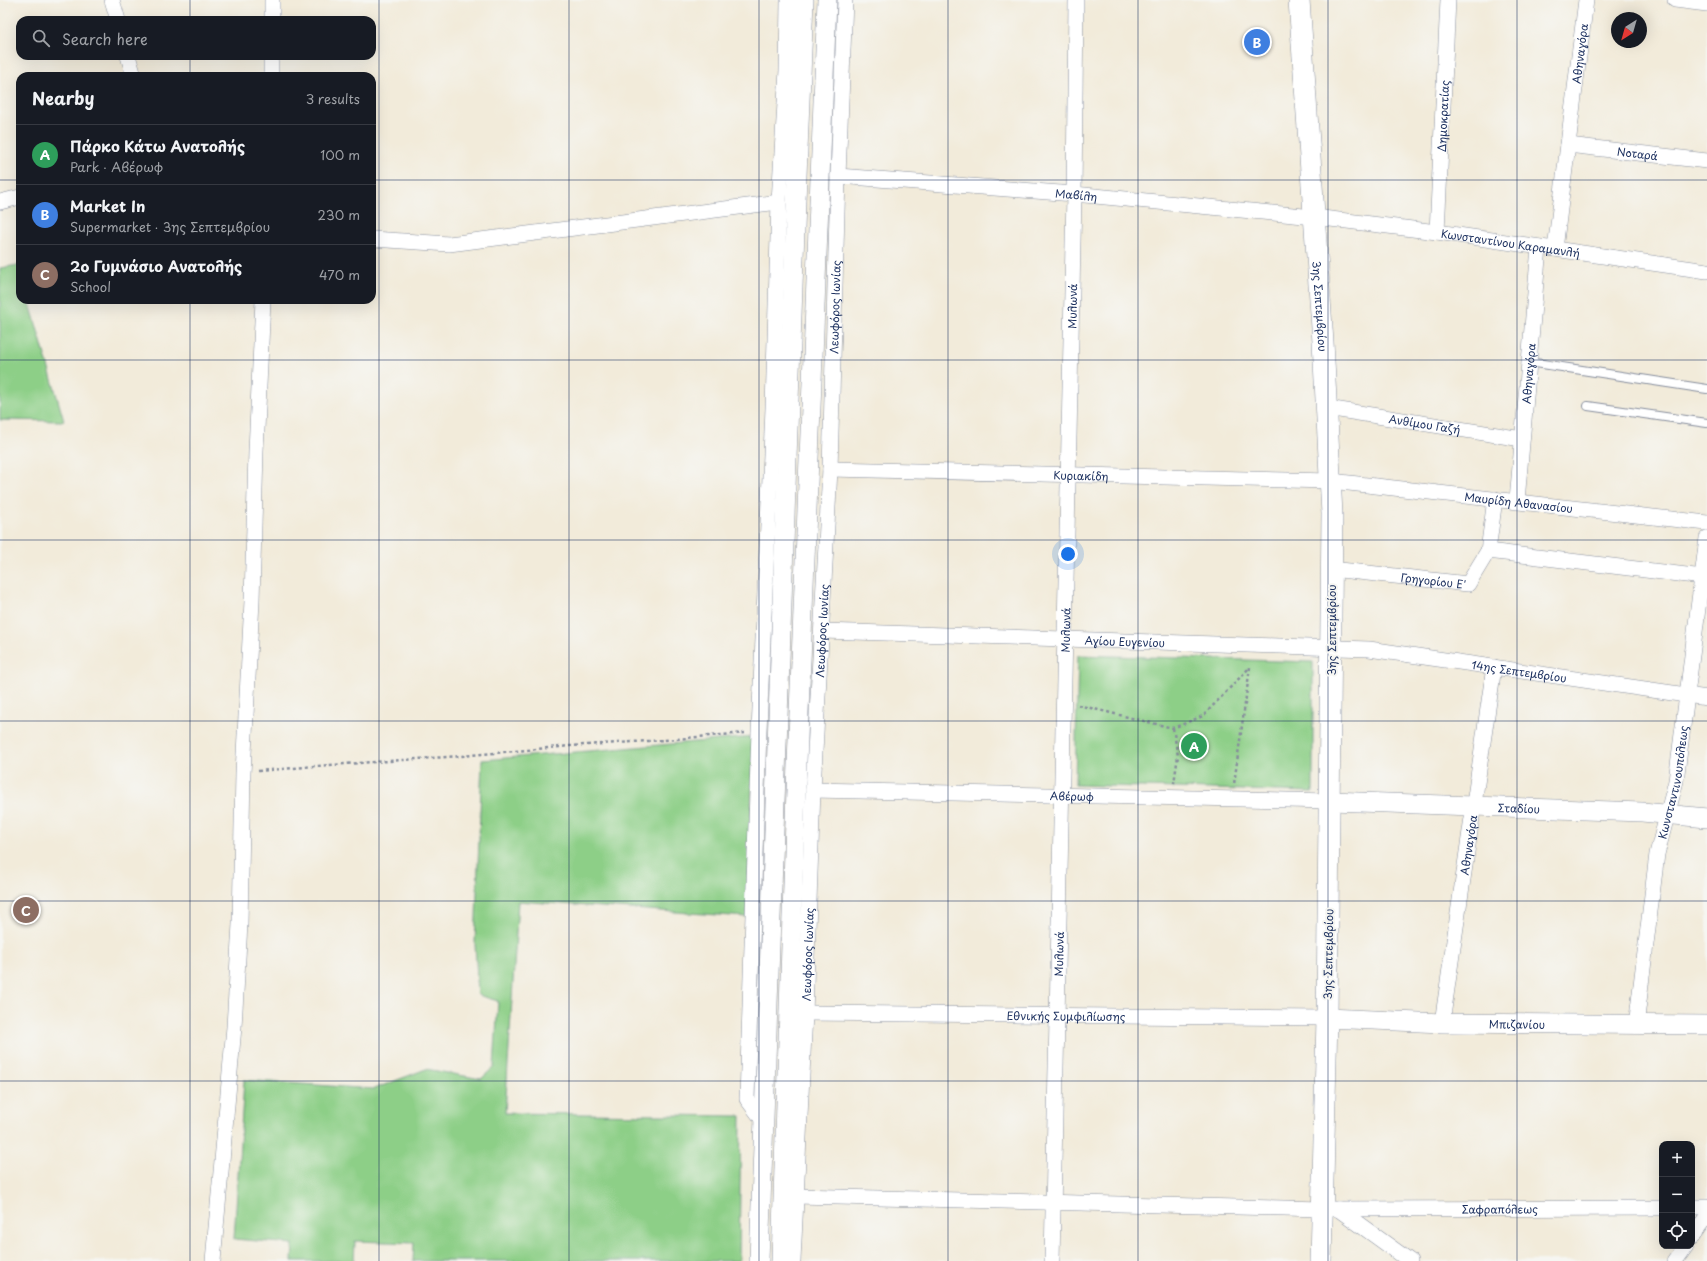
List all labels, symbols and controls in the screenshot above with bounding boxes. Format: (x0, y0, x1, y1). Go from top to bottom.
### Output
north arrow (1611, 12, 1647, 48)
search box (16, 16, 376, 60)
street label: Αθηναγόρα (1567, 22, 1592, 85)
icon: search (30, 27, 52, 49)
text: Search here (62, 27, 148, 50)
pin: B (1244, 27, 1270, 57)
street label: Δημοκρατίας (1432, 79, 1453, 153)
text: Nearby (32, 85, 94, 111)
text: 3 results (306, 89, 360, 108)
text: Πάρκο Κάτω Ανατολής (70, 134, 245, 157)
street label: Νοταρά (1616, 142, 1659, 164)
text: A (40, 145, 50, 164)
text: 100 m (320, 145, 360, 164)
text: Park · Αβέρωφ (70, 157, 163, 176)
street label: Μαβίλη (1055, 184, 1098, 205)
text: Market In (70, 194, 145, 217)
text: B (41, 205, 49, 224)
text: 230 m (318, 205, 360, 224)
text: Supermarket · 3ης Σεπτεμβρίου (70, 217, 270, 236)
street label: Κωνσταντίνου Καραμανλή (1440, 224, 1581, 261)
text: 2ο Γυμνάσιο Ανατολής (70, 254, 242, 277)
street label: Λεωφόρος Ιωνίας (825, 260, 844, 354)
street label: 3ης Σεπτεμβρίου (1309, 260, 1332, 352)
text: C (40, 265, 50, 284)
text: 470 m (319, 265, 360, 284)
text: School (70, 277, 111, 296)
street label: Μυλωνά (1063, 283, 1081, 329)
street label: Αθηναγόρα (1517, 342, 1539, 404)
street label: Ανθίμου Γαζή (1388, 409, 1462, 438)
street label: Κυριακίδη (1053, 466, 1109, 484)
street label: Μαυρίδη Αθανασίου (1464, 487, 1574, 516)
your location (1058, 544, 1078, 564)
street label: Γρηγορίου Ε' (1400, 568, 1467, 592)
street label: Λεωφόρος Ιωνίας (810, 583, 832, 678)
street label: 3ης Σεπτεμβρίου (1323, 585, 1340, 675)
street label: Μυλωνά (1056, 607, 1074, 653)
street label: Αγίου Ευγενίου (1084, 631, 1165, 651)
street label: 14ης Σεπτεμβρίου (1470, 655, 1568, 686)
street label: Κωνσταντινουπόλεως (1653, 724, 1692, 841)
pin: A (1181, 731, 1207, 761)
street label: Αβέρωφ (1050, 787, 1094, 804)
street label: Σταδίου (1497, 798, 1540, 817)
street label: Αθηναγόρα (1455, 814, 1481, 876)
pin: C (13, 895, 39, 925)
street label: Λεωφόρος Ιωνίας (797, 907, 817, 1001)
street label: 3ης Σεπτεμβρίου (1319, 908, 1337, 1000)
street label: Μυλωνά (1049, 931, 1067, 977)
street label: Εθνικής Συμφιλίωσης (1007, 1006, 1126, 1025)
street label: Μπιζανίου (1489, 1015, 1545, 1032)
map controls (1659, 1141, 1695, 1249)
button: + (1659, 1141, 1695, 1177)
button: − (1659, 1177, 1695, 1213)
street label: Σαφραπόλεως (1462, 1200, 1538, 1217)
button: locate (1659, 1213, 1695, 1249)

